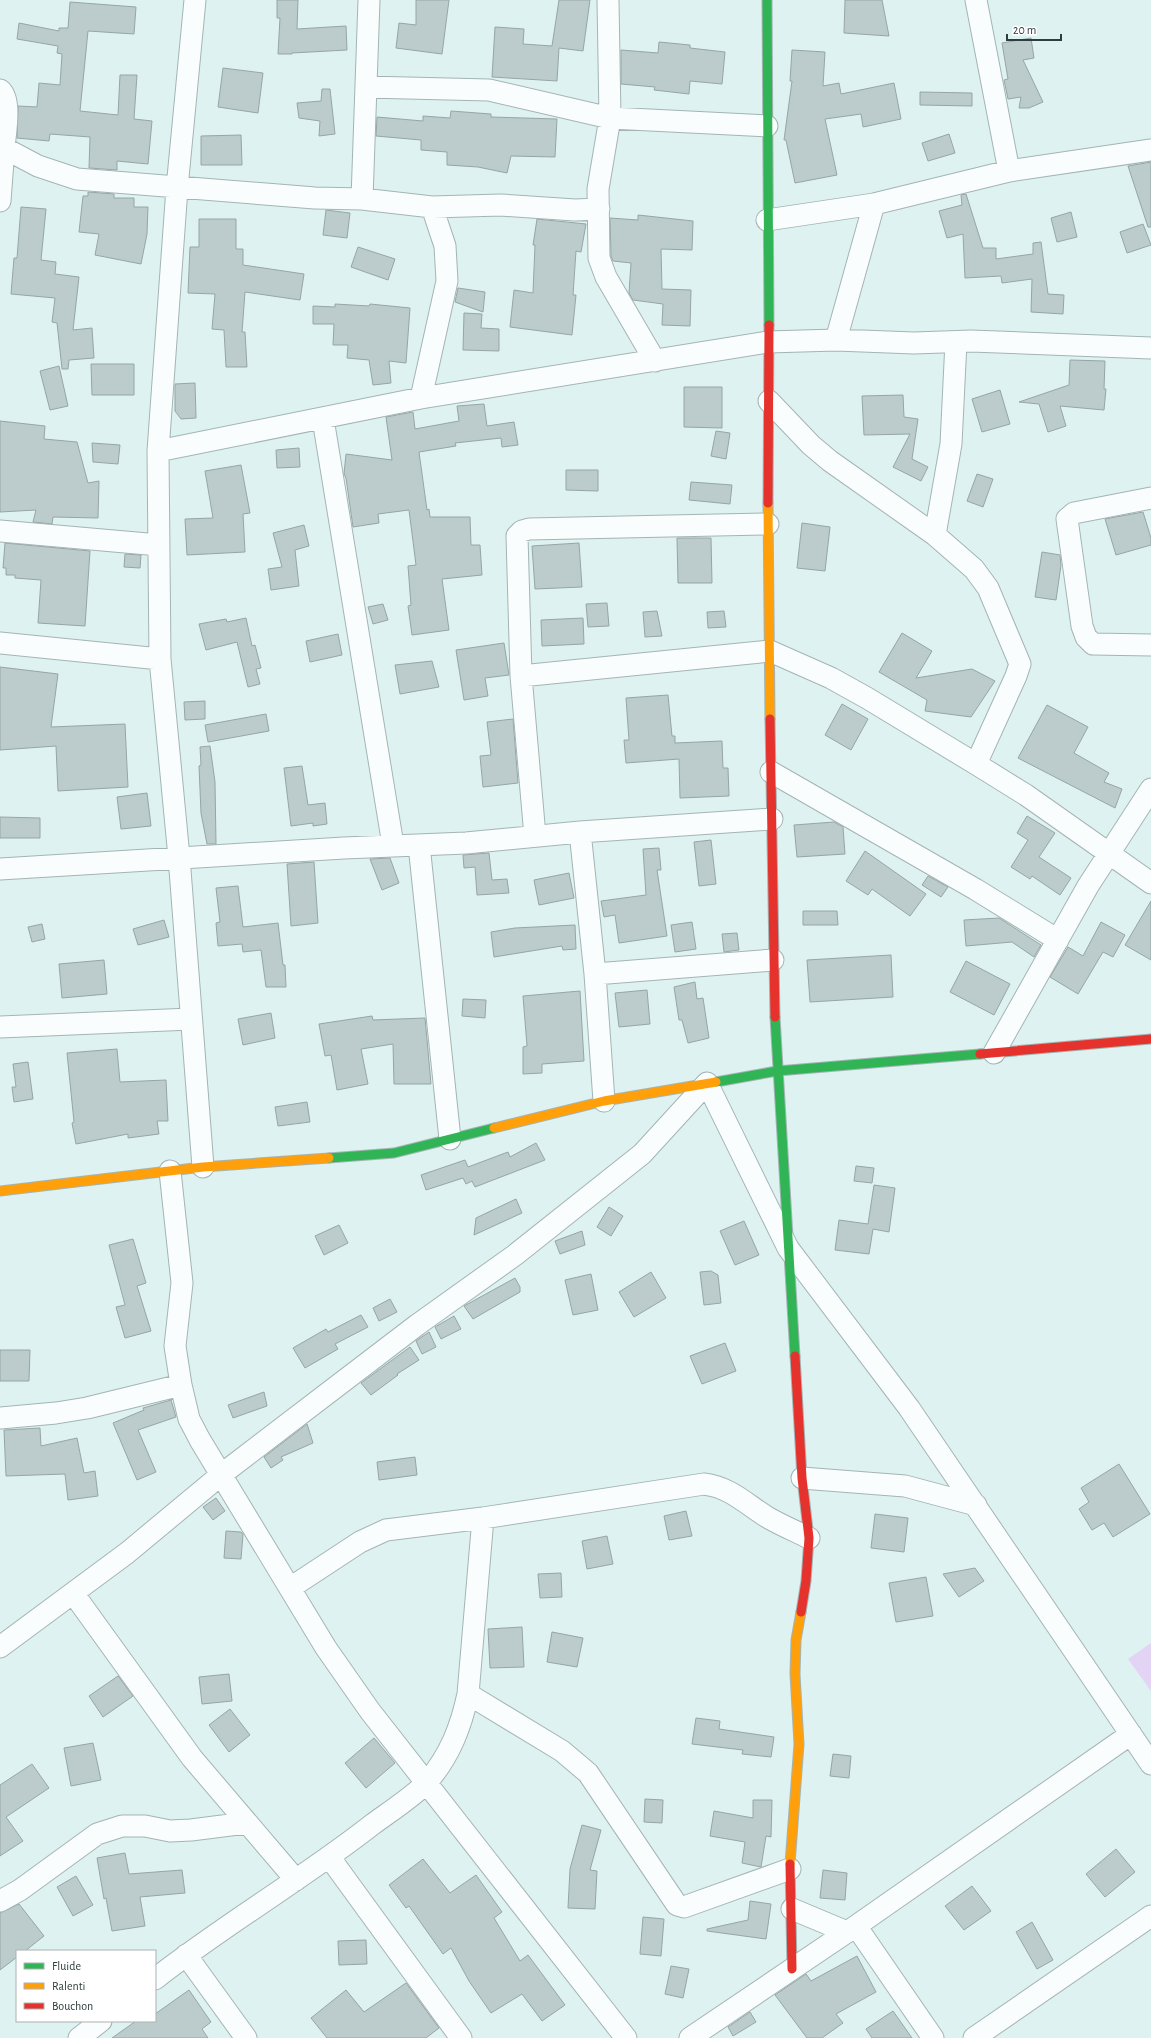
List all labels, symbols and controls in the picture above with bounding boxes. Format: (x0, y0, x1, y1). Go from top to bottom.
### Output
scale bar (1007, 16, 1061, 42)
text: 20 m (1013, 24, 1036, 36)
legend (16, 1950, 156, 2022)
text: Fluide (52, 1960, 81, 1972)
text: Ralenti (52, 1980, 85, 1992)
text: Bouchon (52, 2000, 93, 2012)

